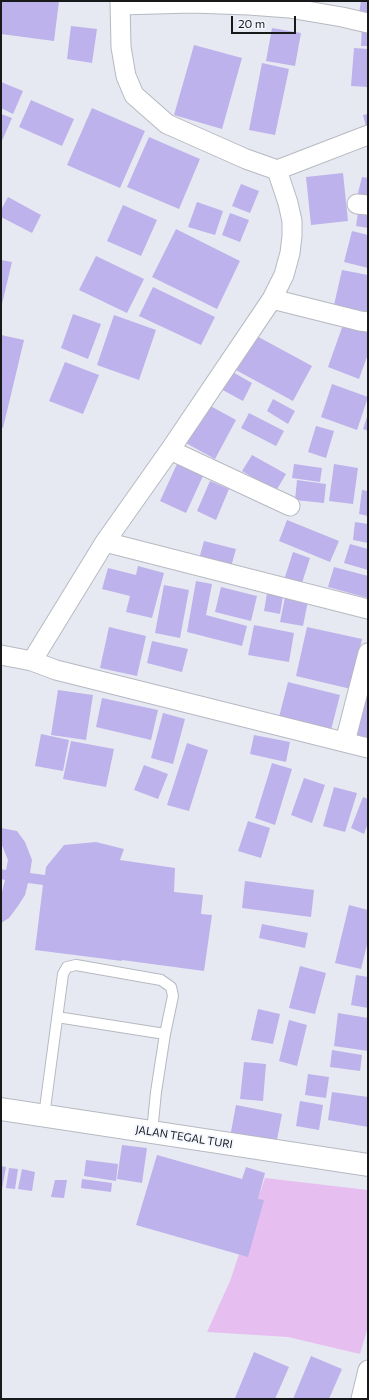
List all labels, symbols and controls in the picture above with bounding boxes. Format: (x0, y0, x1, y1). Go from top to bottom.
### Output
scale bar (233, 8, 298, 34)
text: 20 m (238, 16, 265, 30)
street label: JALAN TEGAL TURI (134, 1123, 234, 1151)

